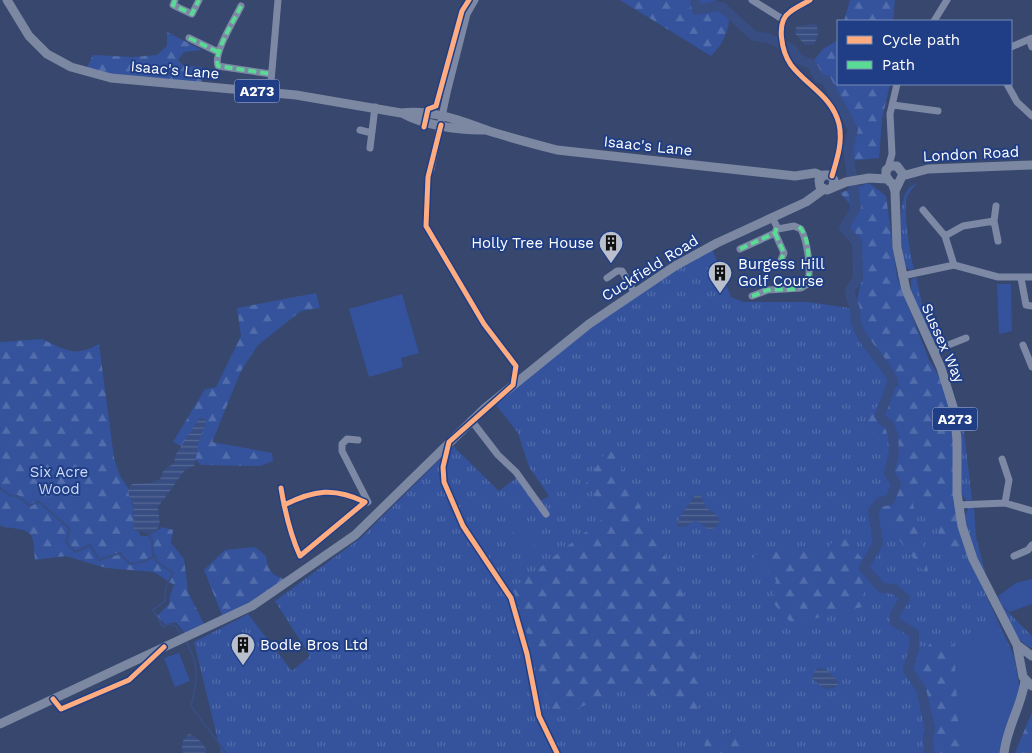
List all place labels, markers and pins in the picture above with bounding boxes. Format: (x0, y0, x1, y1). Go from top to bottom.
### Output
building icon: Holly Tree House (598, 230, 624, 264)
place label: Holly Tree House (471, 234, 594, 252)
place label: Burgess Hill Golf Course (738, 255, 825, 290)
building icon: Burgess Hill Golf Course (707, 260, 733, 294)
building icon: Bodle Bros Ltd (230, 632, 256, 666)
place label: Bodle Bros Ltd (260, 636, 368, 654)

